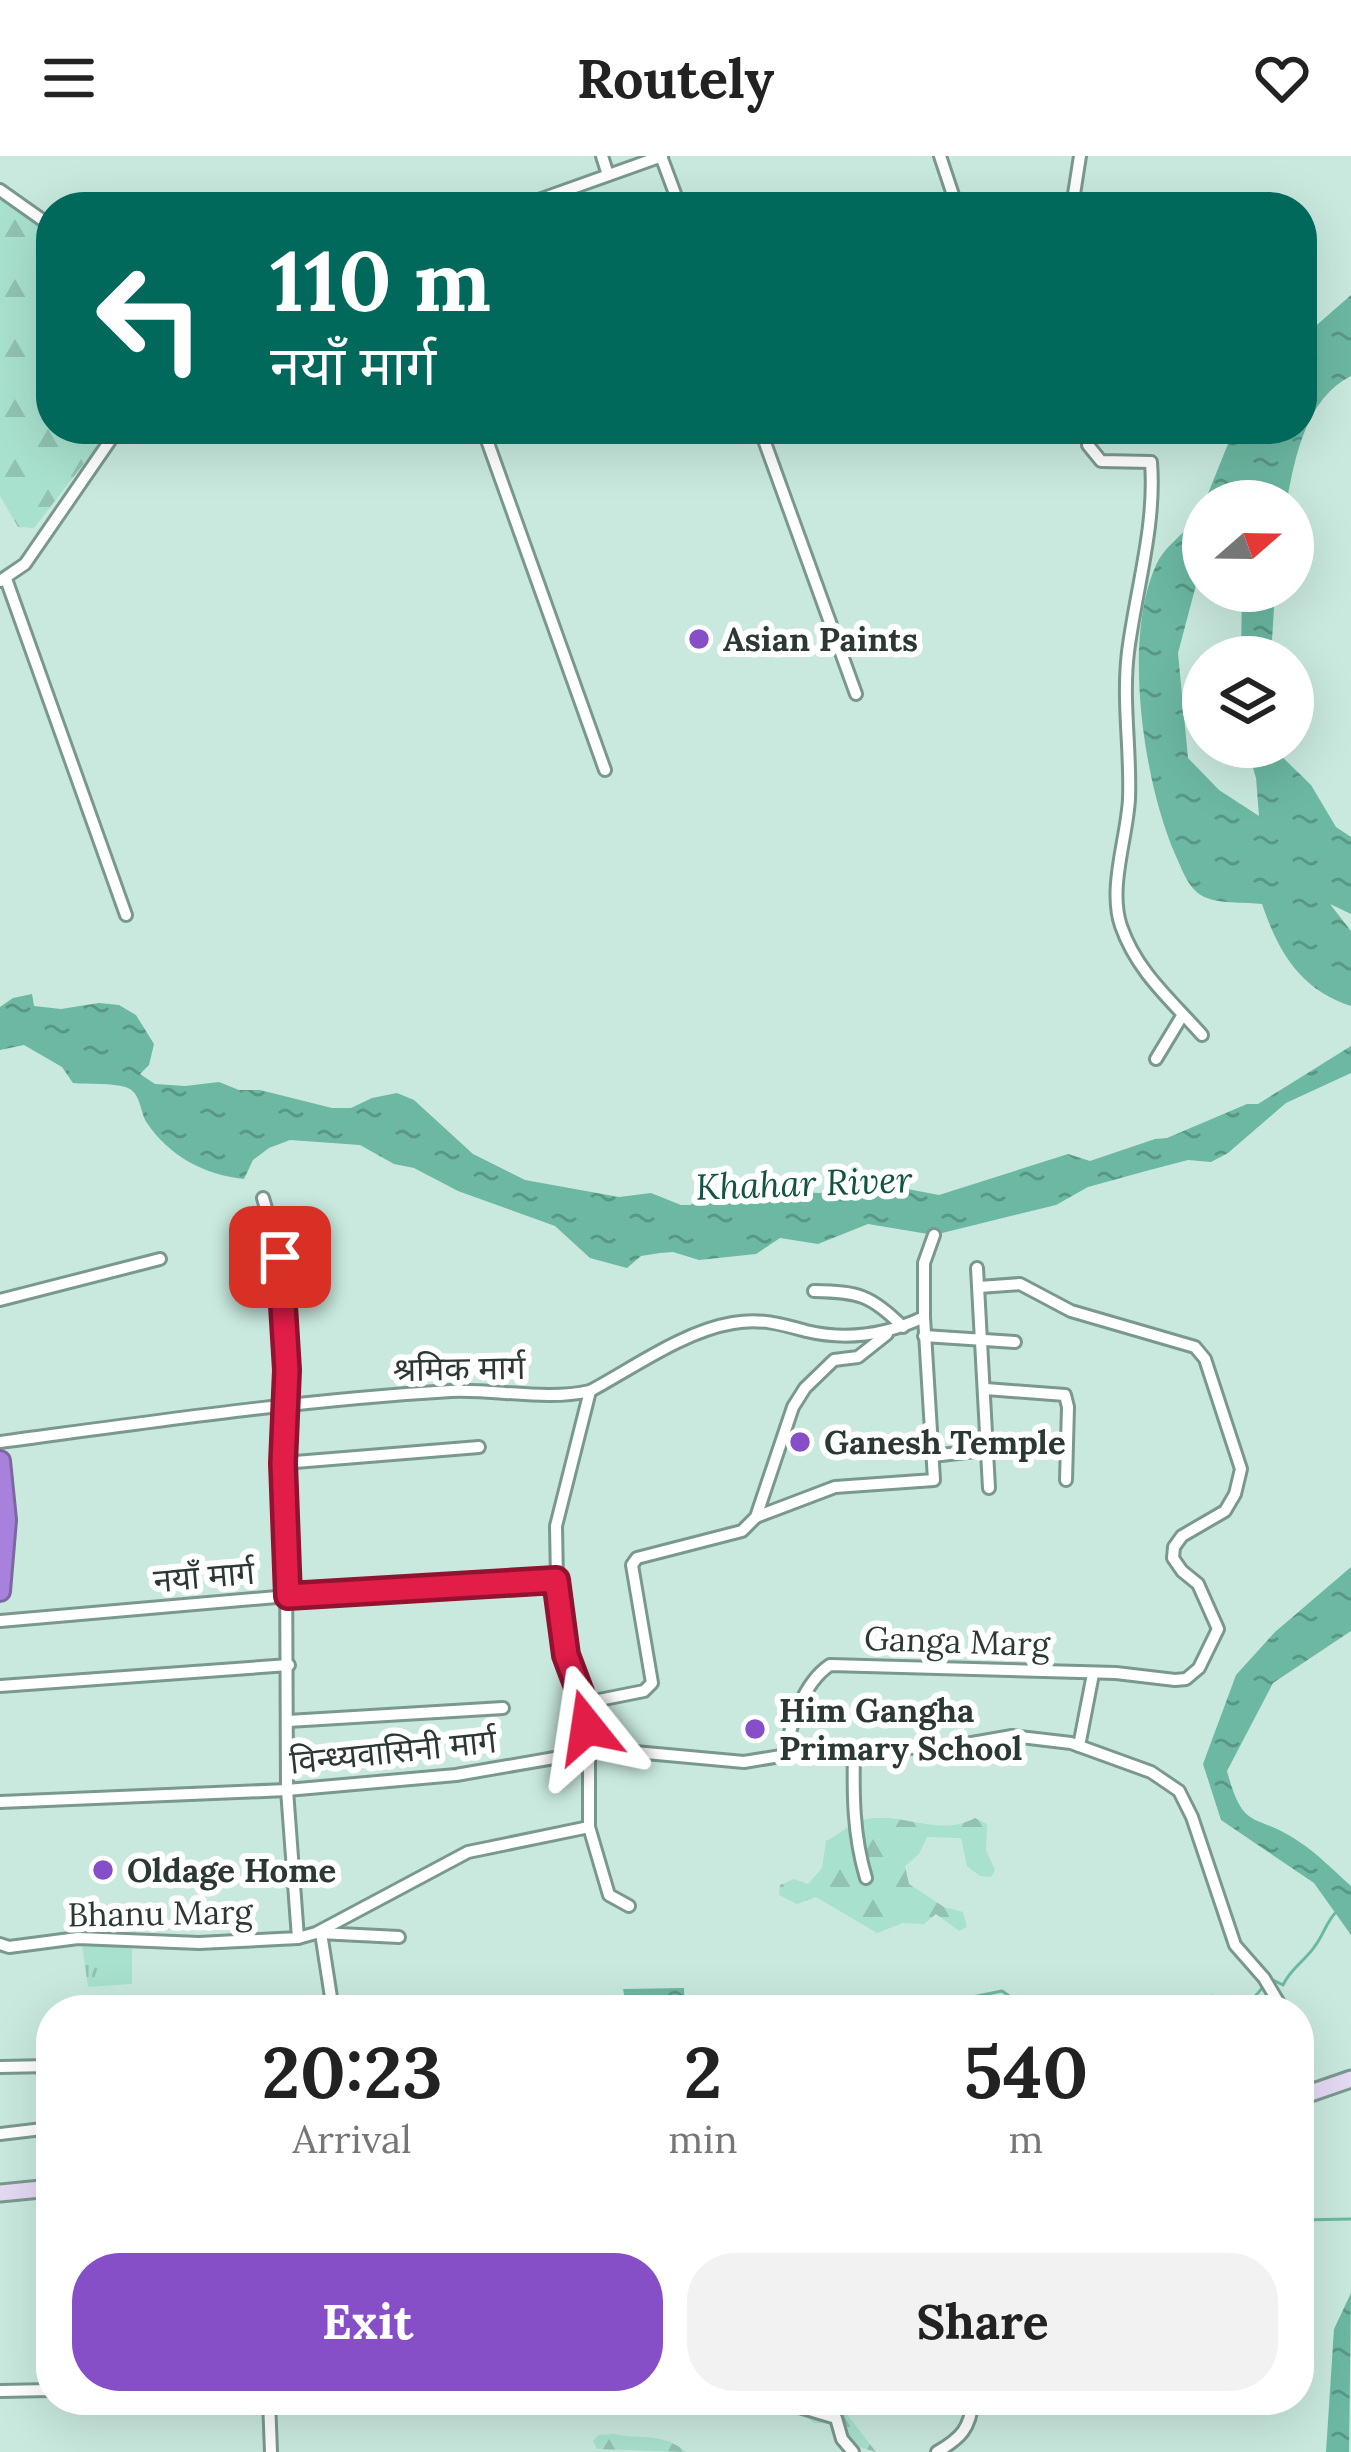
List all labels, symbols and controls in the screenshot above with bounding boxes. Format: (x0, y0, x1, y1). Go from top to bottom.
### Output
text: Routely (577, 44, 774, 113)
icon: menu (36, 45, 102, 111)
icon: heart (1249, 45, 1315, 111)
text: 110 m (270, 226, 491, 334)
icon: left (72, 240, 228, 396)
text: नयाँ मार्ग (270, 331, 436, 400)
north arrow (1182, 480, 1314, 612)
map controls (1182, 480, 1314, 768)
place label: Asian Paints (723, 618, 918, 660)
marker: Asian Paints (686, 626, 712, 652)
button: layers (1182, 636, 1314, 768)
water label: Khahar River (695, 1156, 914, 1210)
pin (229, 1206, 331, 1308)
icon: arrive (247, 1224, 313, 1290)
street label: श्रमिक मार्ग (392, 1346, 527, 1390)
place label: Ganesh Temple (824, 1421, 1066, 1463)
marker: Ganesh Temple (787, 1429, 813, 1455)
street label: नयाँ मार्ग (152, 1551, 258, 1601)
street label: Ganga Marg (863, 1617, 1051, 1665)
position arrow (524, 1664, 650, 1790)
place label: Him Gangha Primary School (779, 1689, 1022, 1769)
marker: Him Gangha Primary School (742, 1716, 768, 1742)
street label: विन्ध्यवासिनी मार्ग (287, 1719, 500, 1783)
place label: Oldage Home (127, 1849, 336, 1891)
marker: Oldage Home (90, 1857, 116, 1883)
street label: Bhanu Marg (67, 1890, 254, 1936)
text: 20:23 (262, 2026, 443, 2118)
text: 2 (684, 2026, 722, 2118)
text: 540 (963, 2026, 1088, 2118)
text: Arrival (293, 2114, 412, 2164)
text: min (668, 2114, 738, 2164)
text: m (1008, 2114, 1043, 2164)
button: Exit (72, 2253, 663, 2391)
button: Share (687, 2253, 1278, 2391)

